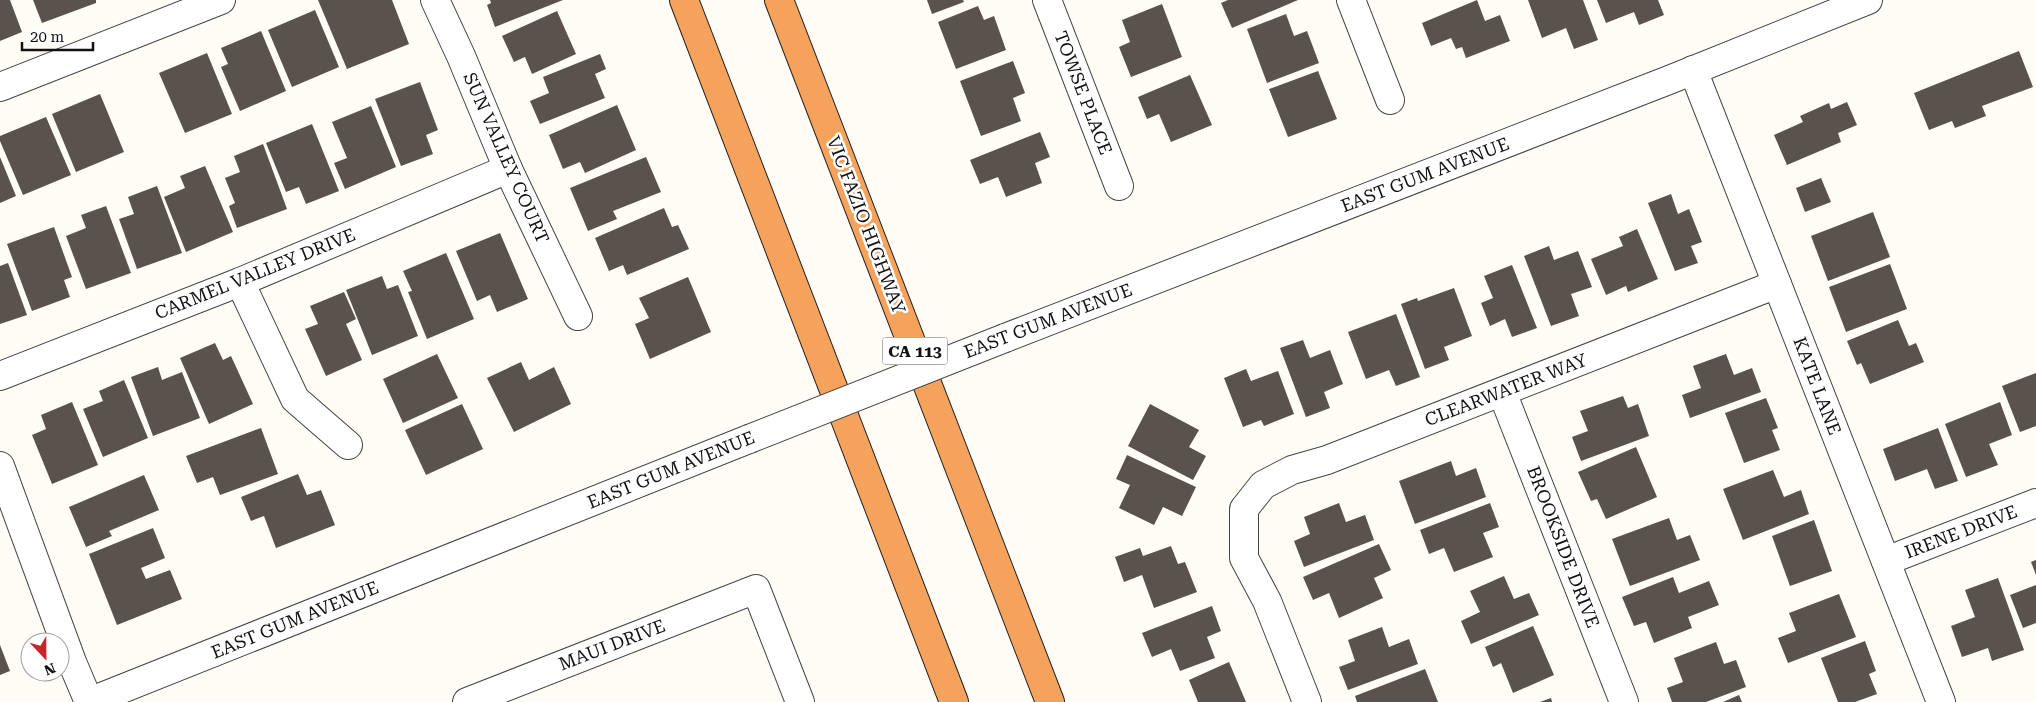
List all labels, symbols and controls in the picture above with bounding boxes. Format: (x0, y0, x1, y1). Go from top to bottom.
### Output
scale bar (22, 20, 94, 52)
text: 20 m (30, 28, 65, 46)
street label: TOWSE PLACE (1050, 28, 1117, 158)
street label: SUN VALLEY COURT (459, 69, 554, 246)
street label: VIC FAZIO HIGHWAY (823, 133, 910, 317)
street label: EAST GUM AVENUE (1338, 133, 1512, 216)
street label: CARMEL VALLEY DRIVE (152, 224, 358, 323)
street label: EAST GUM AVENUE (961, 279, 1135, 362)
street label: KATE LANE (1789, 334, 1846, 438)
road number: CA 113 (882, 338, 948, 364)
street label: CLEARWATER WAY (1422, 349, 1591, 430)
street label: EAST GUM AVENUE (584, 426, 757, 513)
street label: BROOKSIDE DRIVE (1523, 463, 1604, 631)
street label: IRENE DRIVE (1902, 500, 2020, 563)
street label: EAST GUM AVENUE (208, 576, 381, 663)
street label: MAUI DRIVE (556, 615, 668, 674)
north arrow (20, 632, 70, 682)
text: N (42, 660, 58, 679)

